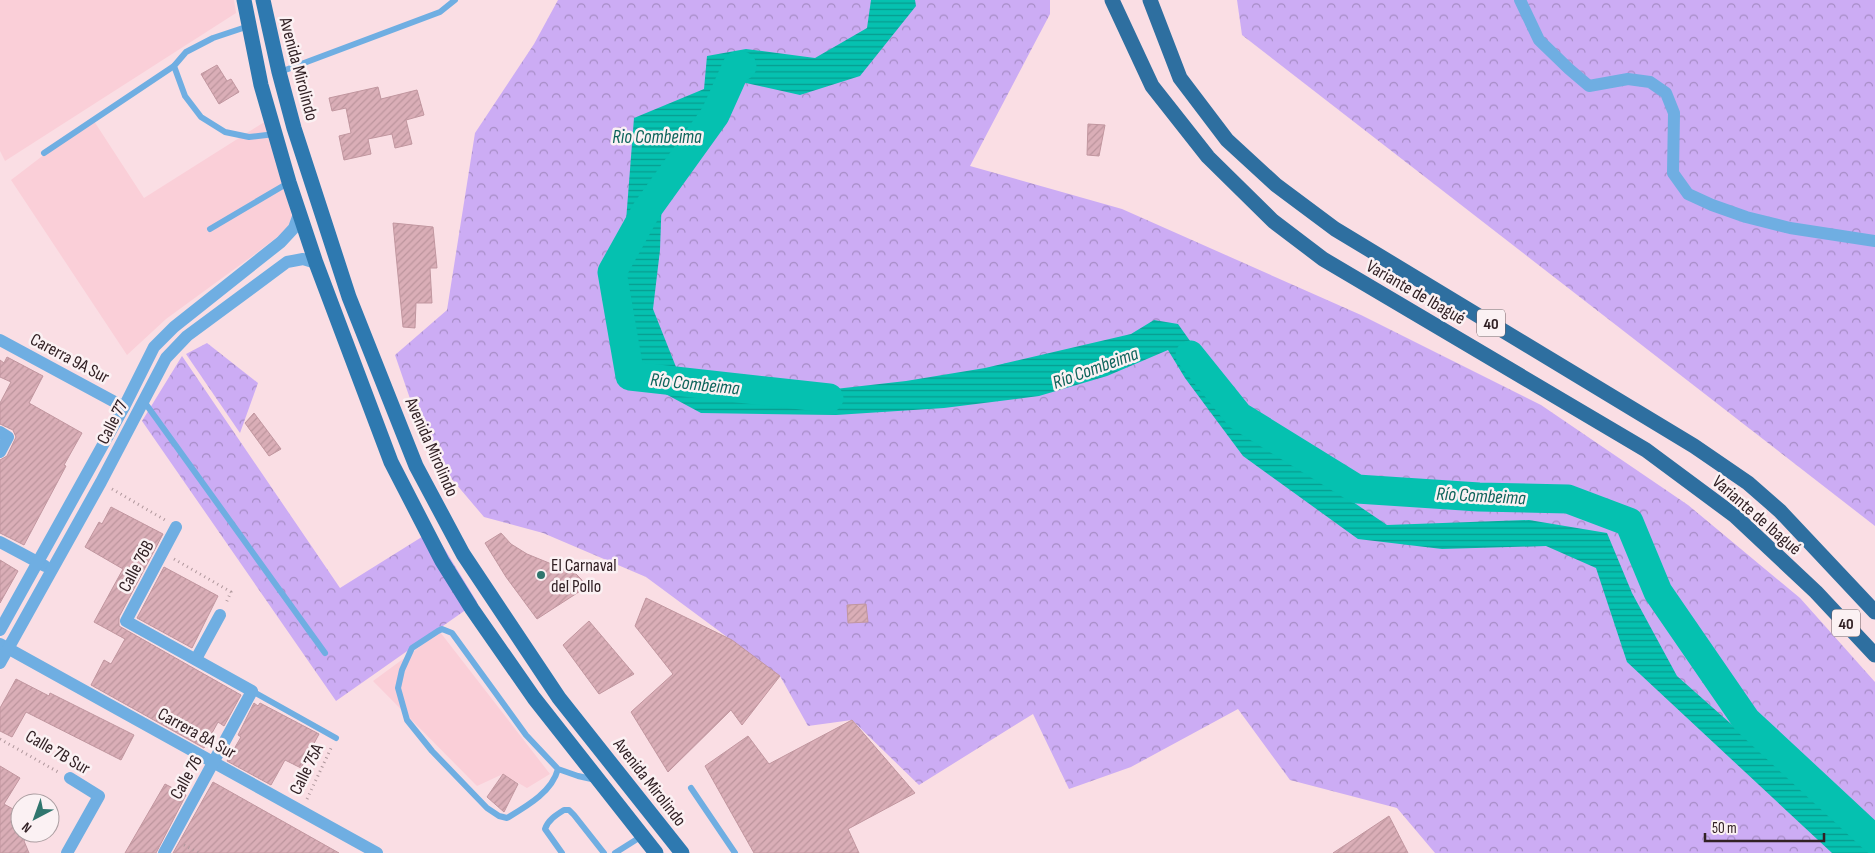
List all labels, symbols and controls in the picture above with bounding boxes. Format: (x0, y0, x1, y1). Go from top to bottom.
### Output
street label: Avenida Mirolindo (274, 14, 322, 123)
water label: Rio Combeima (612, 126, 702, 149)
street label: Variante de Ibagué (1363, 256, 1469, 329)
road number: 40 (1477, 309, 1505, 336)
street label: Carerra 9A Sur (27, 329, 113, 388)
water label: Río Combeima (1050, 342, 1142, 395)
water label: Río Combeima (649, 368, 741, 401)
street label: Avenida Mirolindo (400, 394, 463, 500)
street label: Calle 77 (93, 396, 133, 448)
street label: Variante de Ibagué (1708, 471, 1805, 560)
water label: Río Combeima (1436, 483, 1527, 510)
street label: Calle 76B (114, 537, 159, 596)
place label: El Carnaval del Pollo (551, 555, 617, 597)
marker: El Carnaval del Pollo (535, 569, 547, 581)
road number: 40 (1832, 610, 1860, 636)
street label: Carrera 8A Sur (154, 703, 240, 764)
street label: Calle 7B Sur (22, 726, 94, 779)
street label: Avenida Mirolindo (608, 733, 691, 831)
street label: Calle 75A (285, 740, 328, 798)
street label: Calle 76 (166, 751, 207, 803)
north arrow (10, 793, 60, 843)
scale bar (1705, 810, 1824, 842)
text: N (18, 819, 35, 836)
text: 50 m (1712, 819, 1737, 838)

